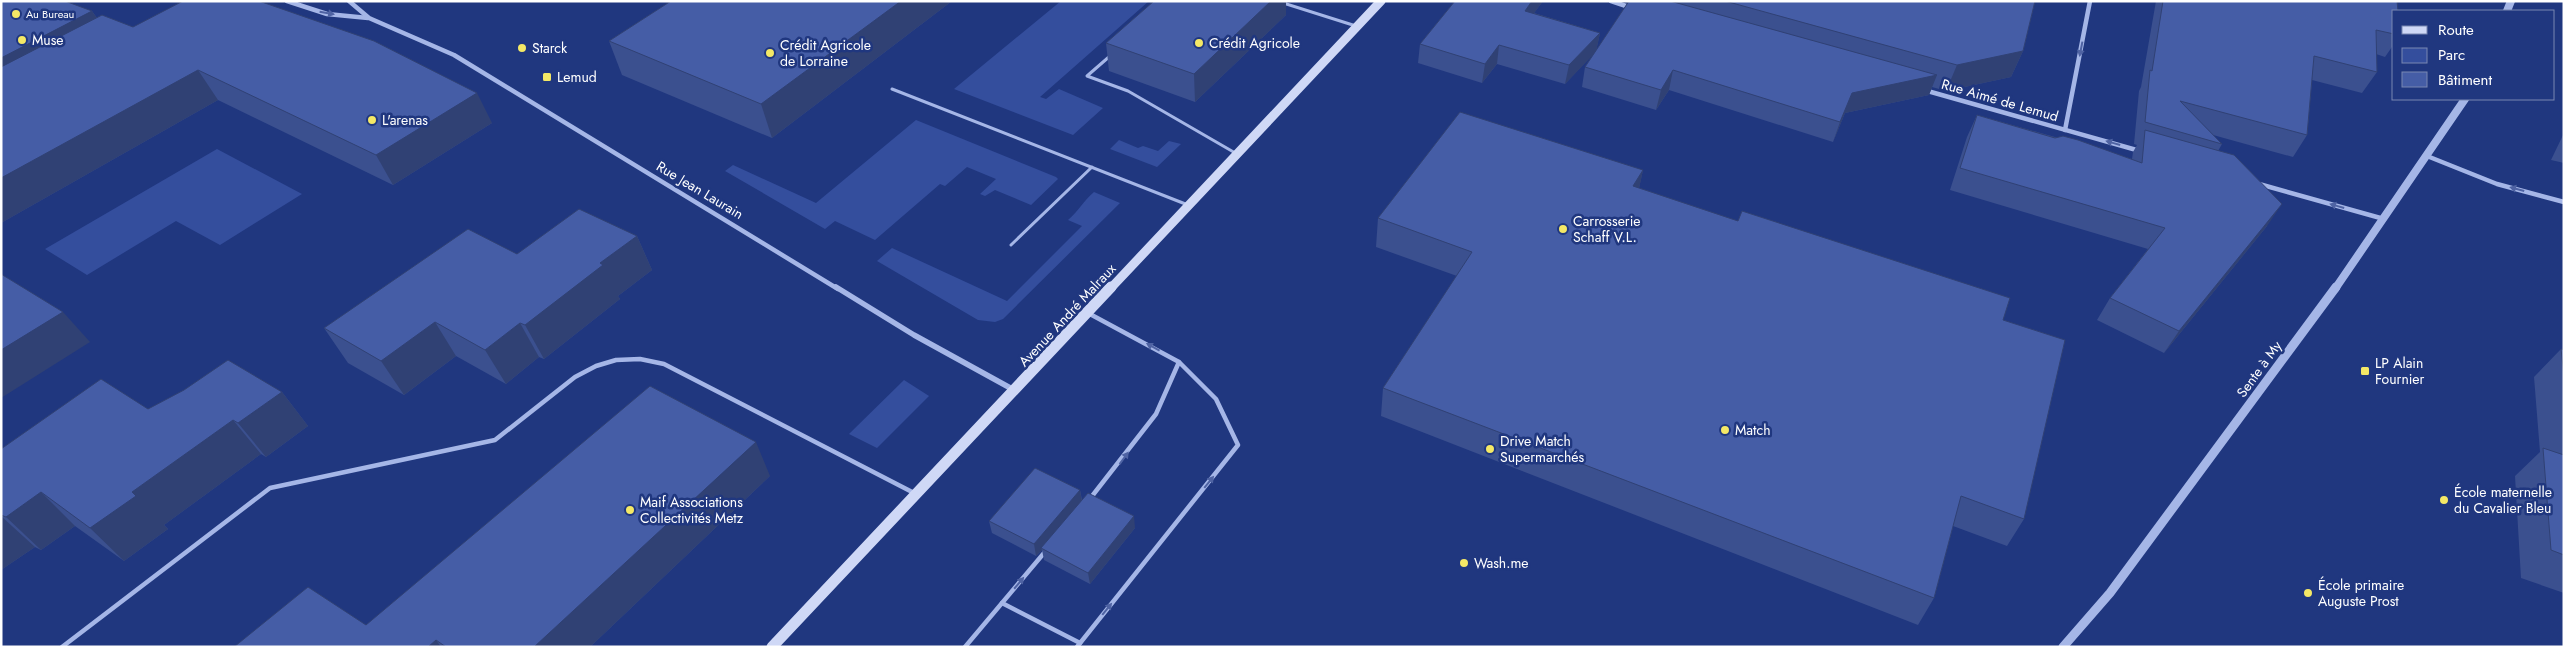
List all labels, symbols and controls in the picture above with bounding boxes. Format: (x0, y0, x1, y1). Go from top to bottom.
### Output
place label: Au Bureau (26, 6, 74, 22)
marker: Au Bureau (10, 8, 22, 20)
one-way arrow (320, 9, 335, 17)
legend (2392, 10, 2555, 100)
text: Route (2438, 19, 2474, 41)
place label: Muse (32, 30, 64, 50)
place label: Crédit Agricole (1209, 33, 1300, 53)
marker: Muse (16, 34, 28, 46)
place label: Crédit Agricole de Lorraine (780, 35, 871, 71)
marker: Crédit Agricole (1193, 37, 1205, 49)
place label: Starck (532, 38, 568, 58)
marker: Starck (516, 42, 528, 54)
one-way arrow (2076, 42, 2084, 58)
text: Parc (2438, 44, 2465, 66)
marker: Crédit Agricole de Lorraine (764, 47, 776, 59)
place label: Lemud (557, 67, 597, 87)
text: Bâtiment (2438, 69, 2492, 91)
marker: Lemud (541, 71, 553, 83)
street label: Rue Aimé de Lemud (1939, 74, 2061, 126)
place label: L'arenas (382, 110, 428, 130)
marker: L'arenas (366, 114, 378, 126)
one-way arrow (2105, 139, 2120, 147)
street label: Rue Jean Laurain (653, 156, 747, 224)
one-way arrow (2509, 185, 2524, 193)
one-way arrow (2329, 202, 2344, 210)
place label: Carrosserie Schaff V.L. (1573, 211, 1641, 247)
marker: Carrosserie Schaff V.L. (1557, 223, 1569, 235)
street label: Avenue André Malraux (1014, 259, 1120, 371)
street label: Sente à My (2232, 336, 2287, 401)
one-way arrow (1147, 343, 1160, 352)
place label: LP Alain Fournier (2375, 353, 2425, 389)
marker: LP Alain Fournier (2359, 365, 2371, 377)
place label: Match (1735, 420, 1770, 440)
marker: Match (1719, 424, 1731, 436)
place label: Drive Match Supermarchés (1500, 431, 1585, 467)
marker: Drive Match Supermarchés (1484, 443, 1496, 455)
one-way arrow (1119, 451, 1129, 465)
one-way arrow (1203, 475, 1214, 488)
place label: École maternelle du Cavalier Bleu (2454, 482, 2552, 518)
place label: Maif Associations Collectivités Metz (640, 492, 744, 528)
marker: École maternelle du Cavalier Bleu (2438, 494, 2450, 506)
marker: Maif Associations Collectivités Metz (624, 504, 636, 516)
place label: Wash.me (1474, 553, 1529, 573)
marker: Wash.me (1458, 557, 1470, 569)
place label: École primaire Auguste Prost (2318, 575, 2404, 611)
one-way arrow (1014, 576, 1025, 589)
marker: École primaire Auguste Prost (2302, 587, 2314, 599)
one-way arrow (1102, 603, 1113, 616)

